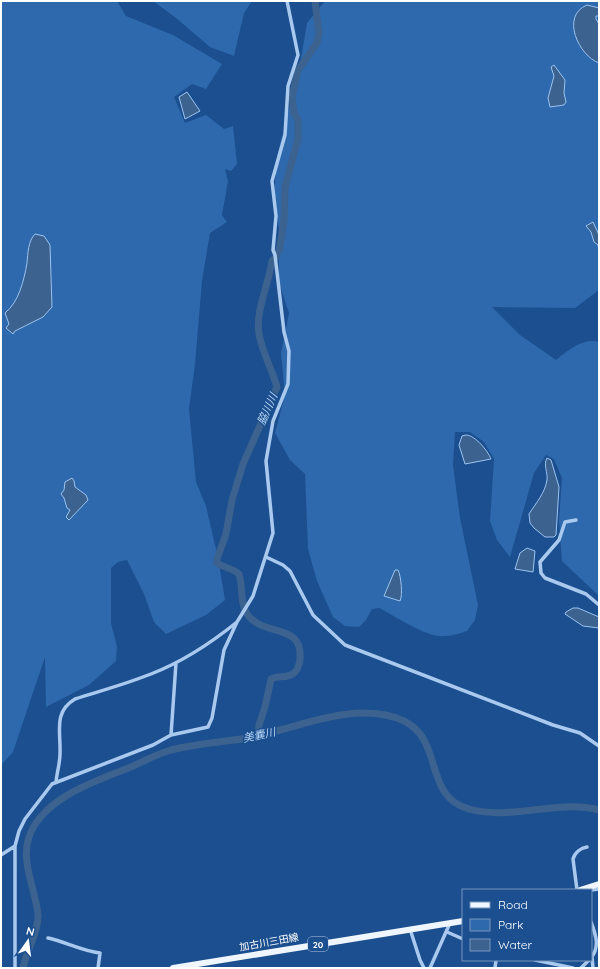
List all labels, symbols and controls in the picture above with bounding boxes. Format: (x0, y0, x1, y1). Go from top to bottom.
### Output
water label: 脇川川 (254, 390, 281, 427)
water label: 美嚢川 (241, 725, 278, 745)
legend (462, 889, 592, 961)
text: Road (498, 897, 528, 912)
text: Park (498, 917, 523, 932)
north arrow (8, 921, 48, 961)
text: N (25, 924, 36, 939)
street label: 加古川三田線 (238, 930, 300, 954)
road number: 20 (308, 937, 328, 951)
text: Water (498, 937, 533, 952)

